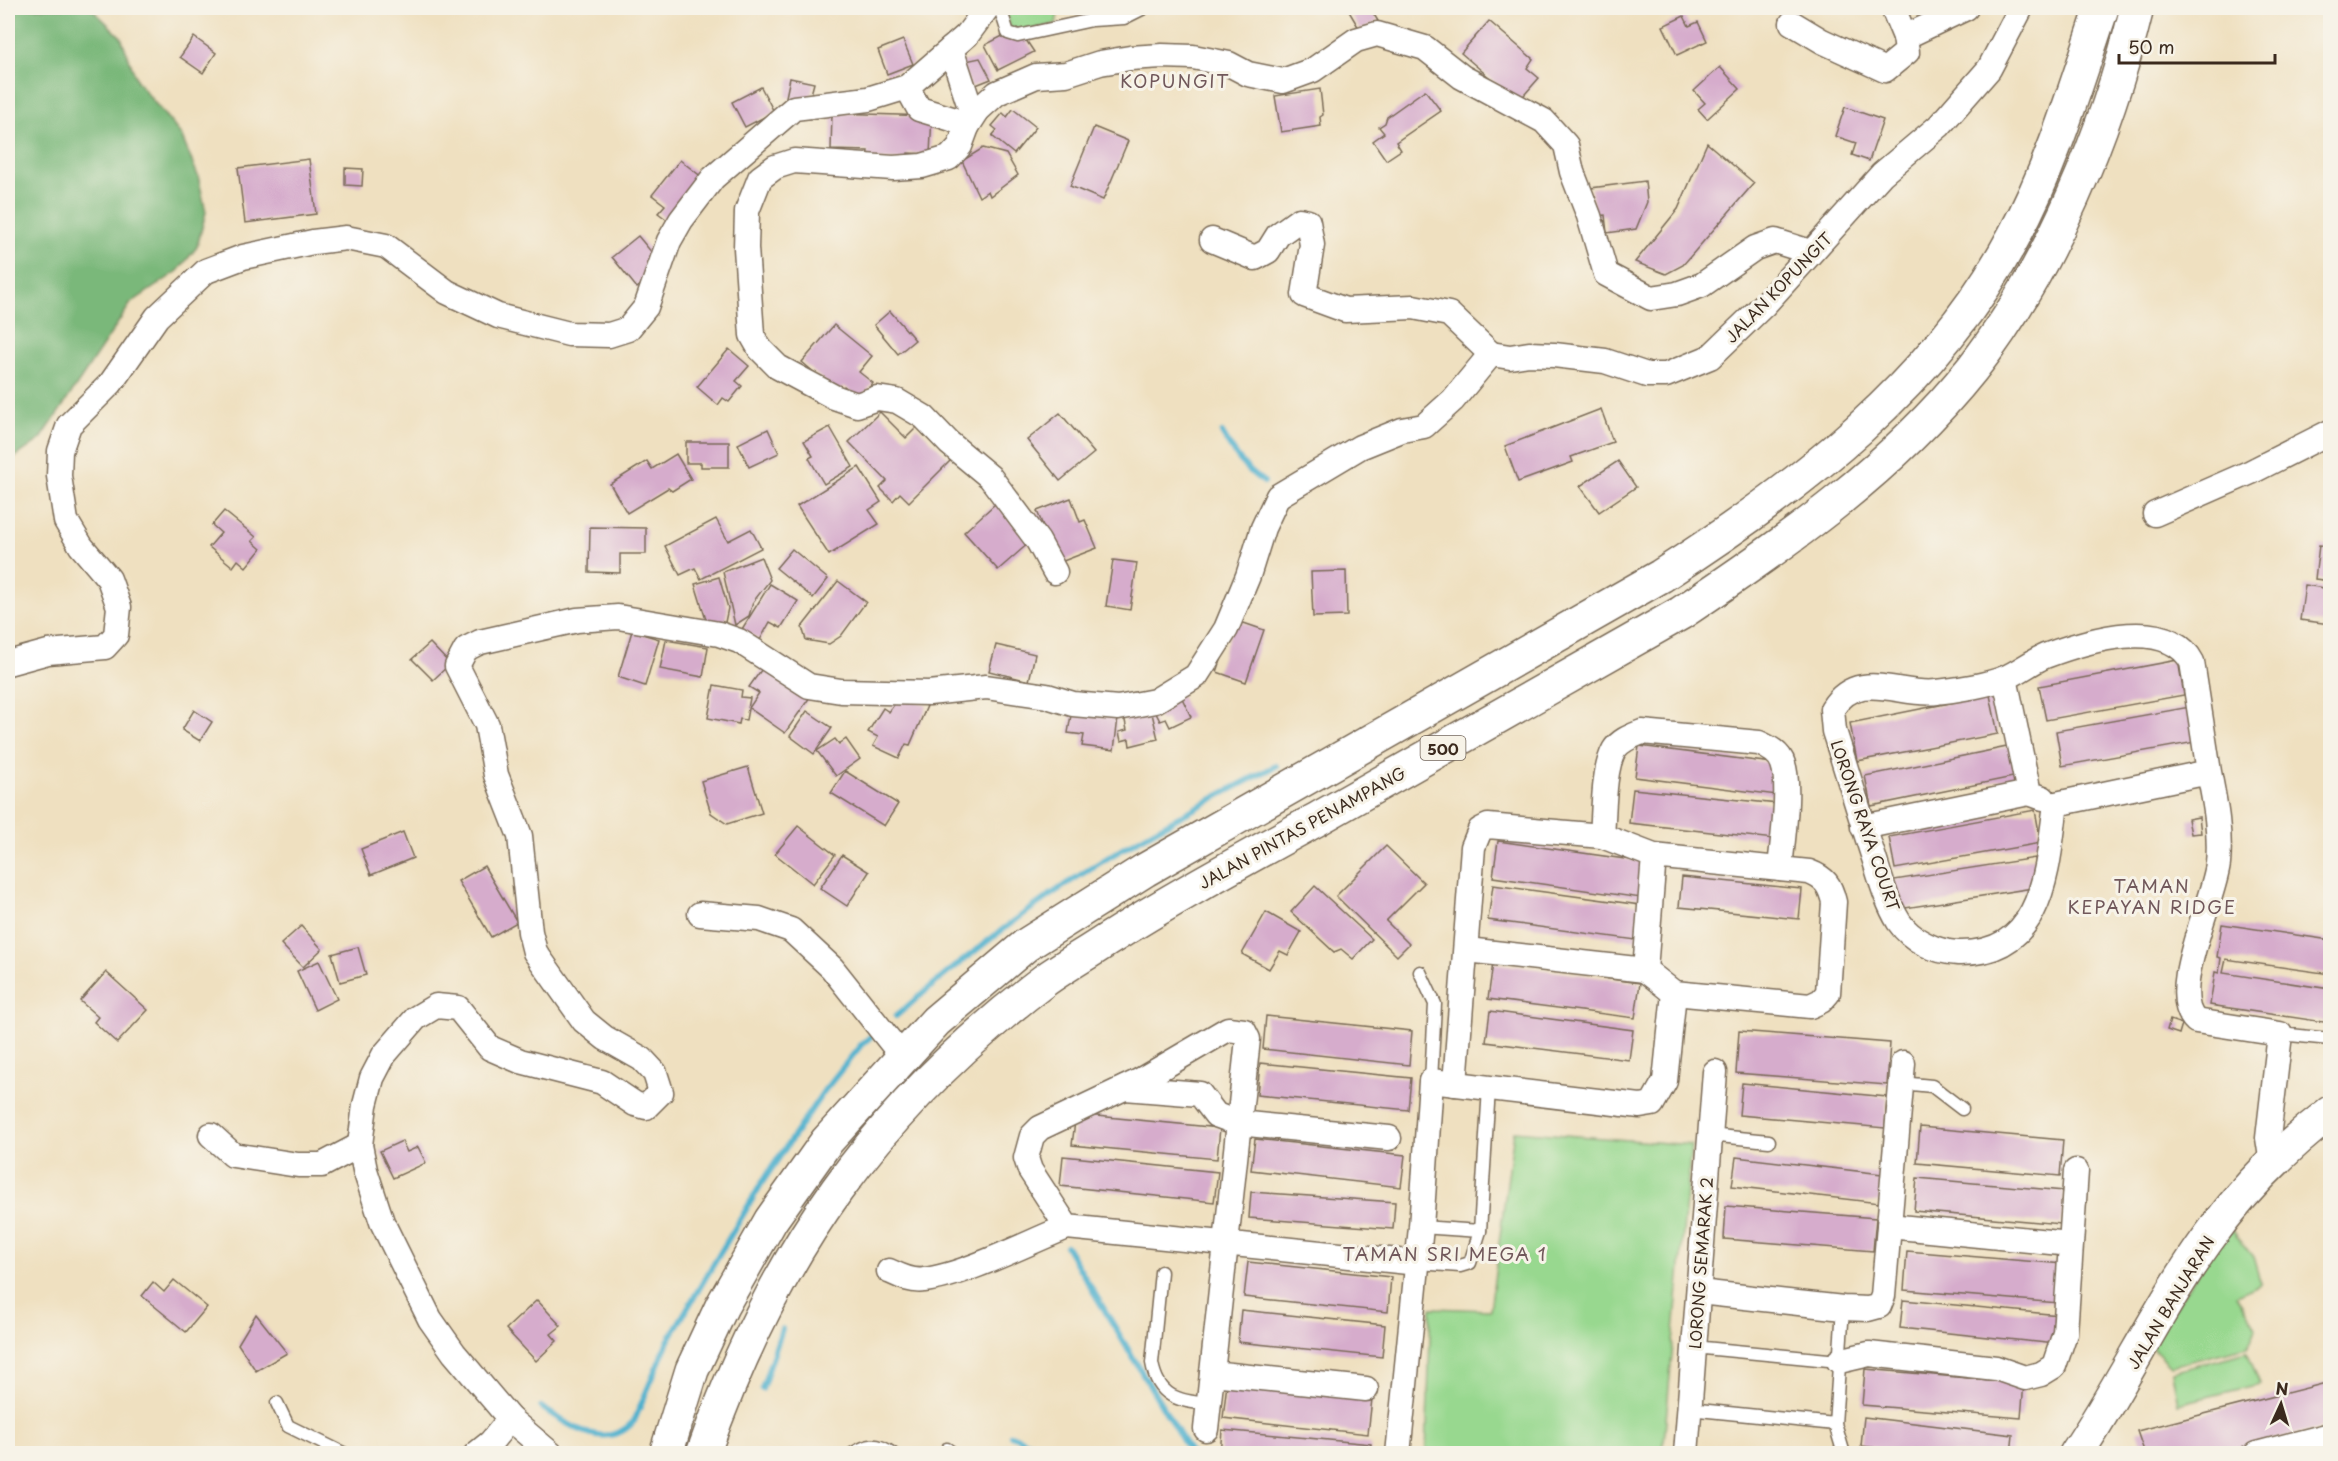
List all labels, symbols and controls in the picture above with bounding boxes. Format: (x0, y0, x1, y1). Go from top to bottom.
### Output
scale bar (2119, 27, 2275, 65)
text: 50 m (2128, 33, 2175, 60)
district label: KOPUNGIT (1120, 67, 1230, 94)
street label: JALAN KOPUNGIT (1719, 226, 1837, 348)
road number: 500 (1420, 736, 1466, 760)
street label: LORONG RAYA COURT (1825, 736, 1907, 914)
street label: JALAN PINTAS PENAMPANG (1194, 760, 1410, 894)
district label: TAMAN KEPAYAN RIDGE (2068, 872, 2236, 920)
street label: LORONG SEMARAK 2 (1682, 1176, 1718, 1350)
street label: JALAN BANJARAN (2121, 1231, 2219, 1373)
district label: TAMAN SRI MEGA 1 (1343, 1240, 1547, 1267)
north arrow (2251, 1374, 2311, 1434)
text: N (2275, 1376, 2289, 1400)

